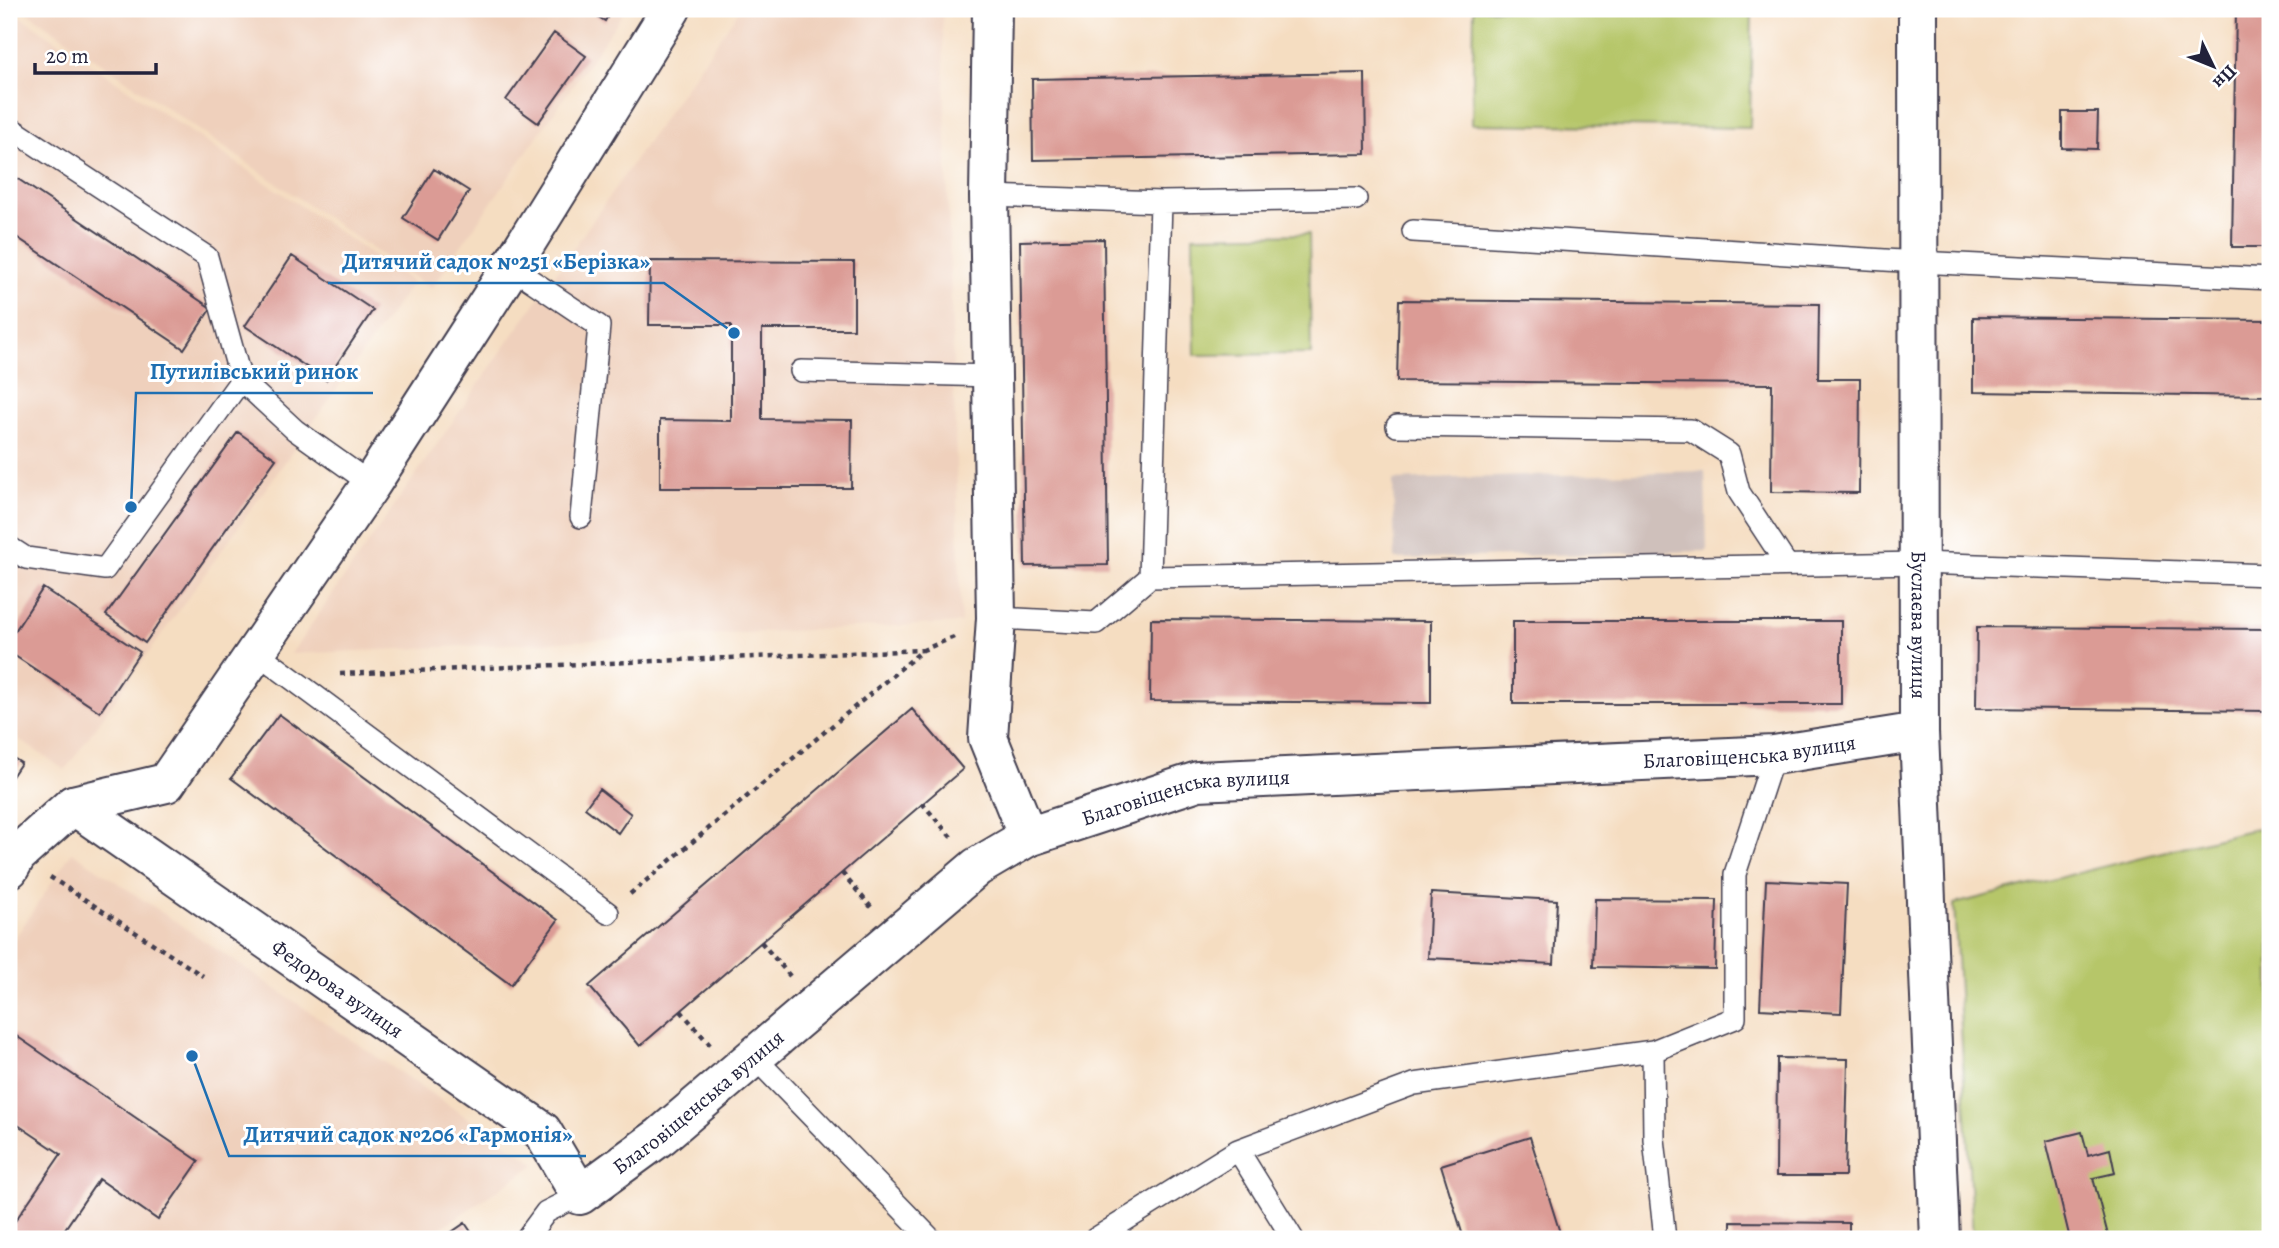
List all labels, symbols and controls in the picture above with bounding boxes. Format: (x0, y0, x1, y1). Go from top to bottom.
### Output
scale bar (35, 32, 156, 76)
north arrow (2178, 32, 2248, 102)
text: 20 m (46, 42, 89, 70)
text: Пн (2207, 59, 2243, 95)
callout: Дитячий садок №251 «Берізка» (328, 239, 664, 283)
text: Дитячий садок №251 «Берізка» (342, 246, 650, 277)
callout: Путилівський ринок (136, 349, 373, 393)
text: Путилівський ринок (150, 356, 358, 387)
street label: Буслаєва вулиця (1905, 551, 1933, 699)
street label: Благовіщенська вулиця (1642, 728, 1858, 775)
street label: Благовіщенська вулиця (1078, 763, 1290, 832)
street label: Федорова вулиця (266, 933, 409, 1044)
street label: Благовіщенська вулиця (607, 1024, 790, 1181)
callout: Дитячий садок №206 «Гармонія» (229, 1112, 586, 1156)
text: Дитячий садок №206 «Гармонія» (244, 1119, 572, 1150)

